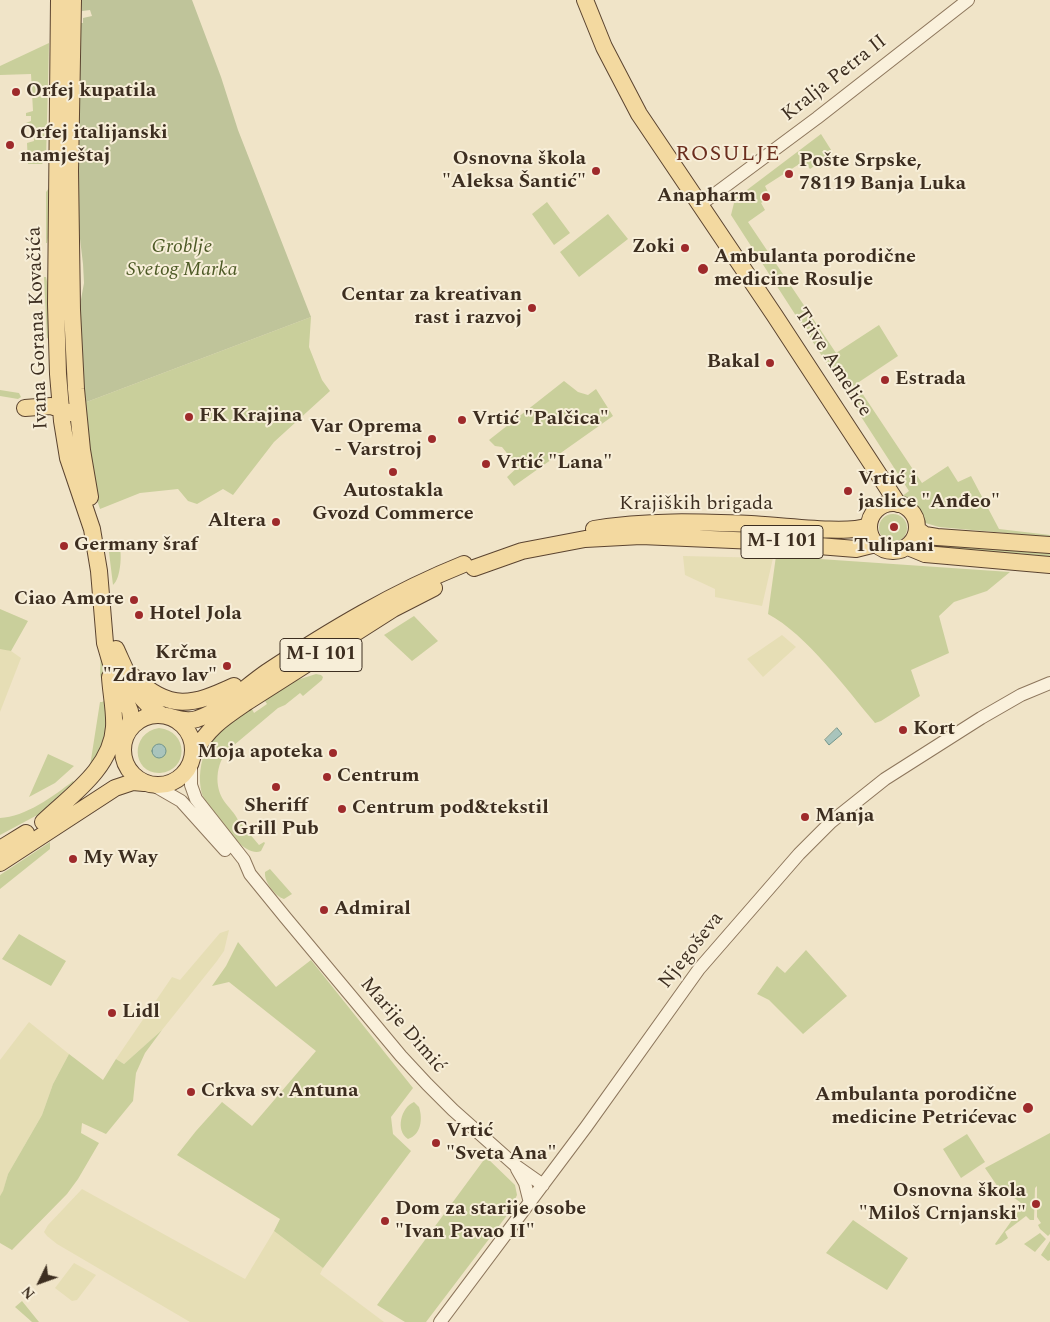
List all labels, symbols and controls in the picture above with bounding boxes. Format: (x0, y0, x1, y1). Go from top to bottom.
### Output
street label: Kralja Petra II (778, 30, 892, 128)
place label: Orfej kupatila (26, 80, 156, 104)
marker: Orfej kupatila (10, 86, 22, 98)
place label: Orfej italijanski namještaj (20, 122, 168, 169)
marker: Orfej italijanski namještaj (4, 139, 16, 151)
district label: ROSULJE (674, 143, 782, 169)
place label: Osnovna škola "Aleksa Šantić" (442, 148, 586, 195)
place label: Pošte Srpske, 78119 Banja Luka (799, 150, 966, 197)
marker: Osnovna škola "Aleksa Šantić" (590, 165, 602, 177)
marker: Pošte Srpske, 78119 Banja Luka (783, 168, 795, 180)
place label: Anapharm (657, 185, 756, 209)
marker: Anapharm (760, 191, 772, 203)
street label: Ivana Gorana Kovačića (23, 226, 55, 430)
park label: Groblje Svetog Marka (126, 236, 238, 283)
place label: Zoki (632, 236, 675, 260)
marker: Zoki (679, 242, 691, 254)
place label: Ambulanta porodične medicine Rosulje (714, 246, 916, 293)
marker: Ambulanta porodične medicine Rosulje (696, 262, 710, 276)
place label: Centar za kreativan rast i razvoj (341, 284, 522, 331)
marker: Centar za kreativan rast i razvoj (526, 302, 538, 314)
street label: Trive Amelice (788, 304, 876, 422)
place label: Bakal (707, 351, 760, 375)
marker: Bakal (764, 357, 776, 369)
place label: Estrada (895, 368, 966, 392)
marker: Estrada (879, 374, 891, 386)
place label: FK Krajina (199, 405, 302, 429)
place label: Vrtić "Palčica" (472, 408, 609, 432)
marker: FK Krajina (183, 411, 195, 423)
marker: Vrtić "Palčica" (456, 414, 468, 426)
place label: Var Oprema - Varstroj (310, 416, 422, 463)
marker: Var Oprema - Varstroj (426, 433, 438, 445)
place label: Vrtić "Lana" (496, 452, 612, 476)
marker: Vrtić "Lana" (480, 458, 492, 470)
marker: Autostakla Gvozd Commerce (387, 466, 399, 478)
place label: Vrtić i jaslice "Anđeo" (858, 468, 1000, 515)
place label: Autostakla Gvozd Commerce (312, 480, 474, 527)
marker: Vrtić i jaslice "Anđeo" (842, 485, 854, 497)
street label: Krajiških brigada (619, 493, 773, 517)
place label: Altera (208, 510, 266, 534)
marker: Altera (270, 516, 282, 528)
marker: Tulipani (888, 521, 900, 533)
road number: M-I 101 (741, 526, 823, 558)
place label: Germany šraf (74, 534, 198, 558)
place label: Tulipani (854, 535, 934, 559)
marker: Germany šraf (58, 540, 70, 552)
place label: Ciao Amore (14, 588, 124, 612)
marker: Ciao Amore (128, 594, 140, 606)
place label: Hotel Jola (149, 603, 242, 627)
marker: Hotel Jola (133, 609, 145, 621)
road number: M-I 101 (280, 638, 362, 672)
place label: Krčma "Zdravo lav" (103, 642, 217, 689)
marker: Krčma "Zdravo lav" (221, 660, 233, 672)
place label: Kort (913, 718, 955, 742)
marker: Kort (897, 724, 909, 736)
place label: Moja apoteka (197, 741, 323, 765)
marker: Moja apoteka (327, 747, 339, 759)
place label: Centrum (337, 765, 420, 789)
marker: Centrum (321, 771, 333, 783)
marker: Sheriff Grill Pub (270, 781, 282, 793)
place label: Sheriff Grill Pub (233, 795, 319, 842)
place label: Centrum pod&tekstil (352, 797, 549, 821)
marker: Centrum pod&tekstil (336, 803, 348, 815)
place label: Manja (815, 805, 874, 829)
marker: Manja (799, 811, 811, 823)
place label: My Way (83, 847, 157, 871)
marker: My Way (67, 853, 79, 865)
place label: Admiral (334, 898, 411, 922)
marker: Admiral (318, 904, 330, 916)
street label: Njegoševa (654, 908, 730, 994)
street label: Marije Dimić (354, 973, 450, 1079)
place label: Lidl (122, 1001, 160, 1025)
marker: Lidl (106, 1007, 118, 1019)
place label: Crkva sv. Antuna (201, 1080, 358, 1104)
place label: Ambulanta porodične medicine Petrićevac (815, 1084, 1017, 1131)
marker: Crkva sv. Antuna (185, 1086, 197, 1098)
marker: Ambulanta porodične medicine Petrićevac (1021, 1101, 1035, 1115)
place label: Vrtić "Sveta Ana" (446, 1120, 556, 1167)
marker: Vrtić "Sveta Ana" (430, 1137, 442, 1149)
place label: Osnovna škola "Miloš Crnjanski" (859, 1180, 1026, 1227)
place label: Dom za starije osobe "Ivan Pavao II" (395, 1198, 586, 1245)
marker: Osnovna škola "Miloš Crnjanski" (1030, 1198, 1042, 1210)
marker: Dom za starije osobe "Ivan Pavao II" (379, 1215, 391, 1227)
north arrow (15, 1257, 65, 1307)
text: N (17, 1281, 40, 1304)

